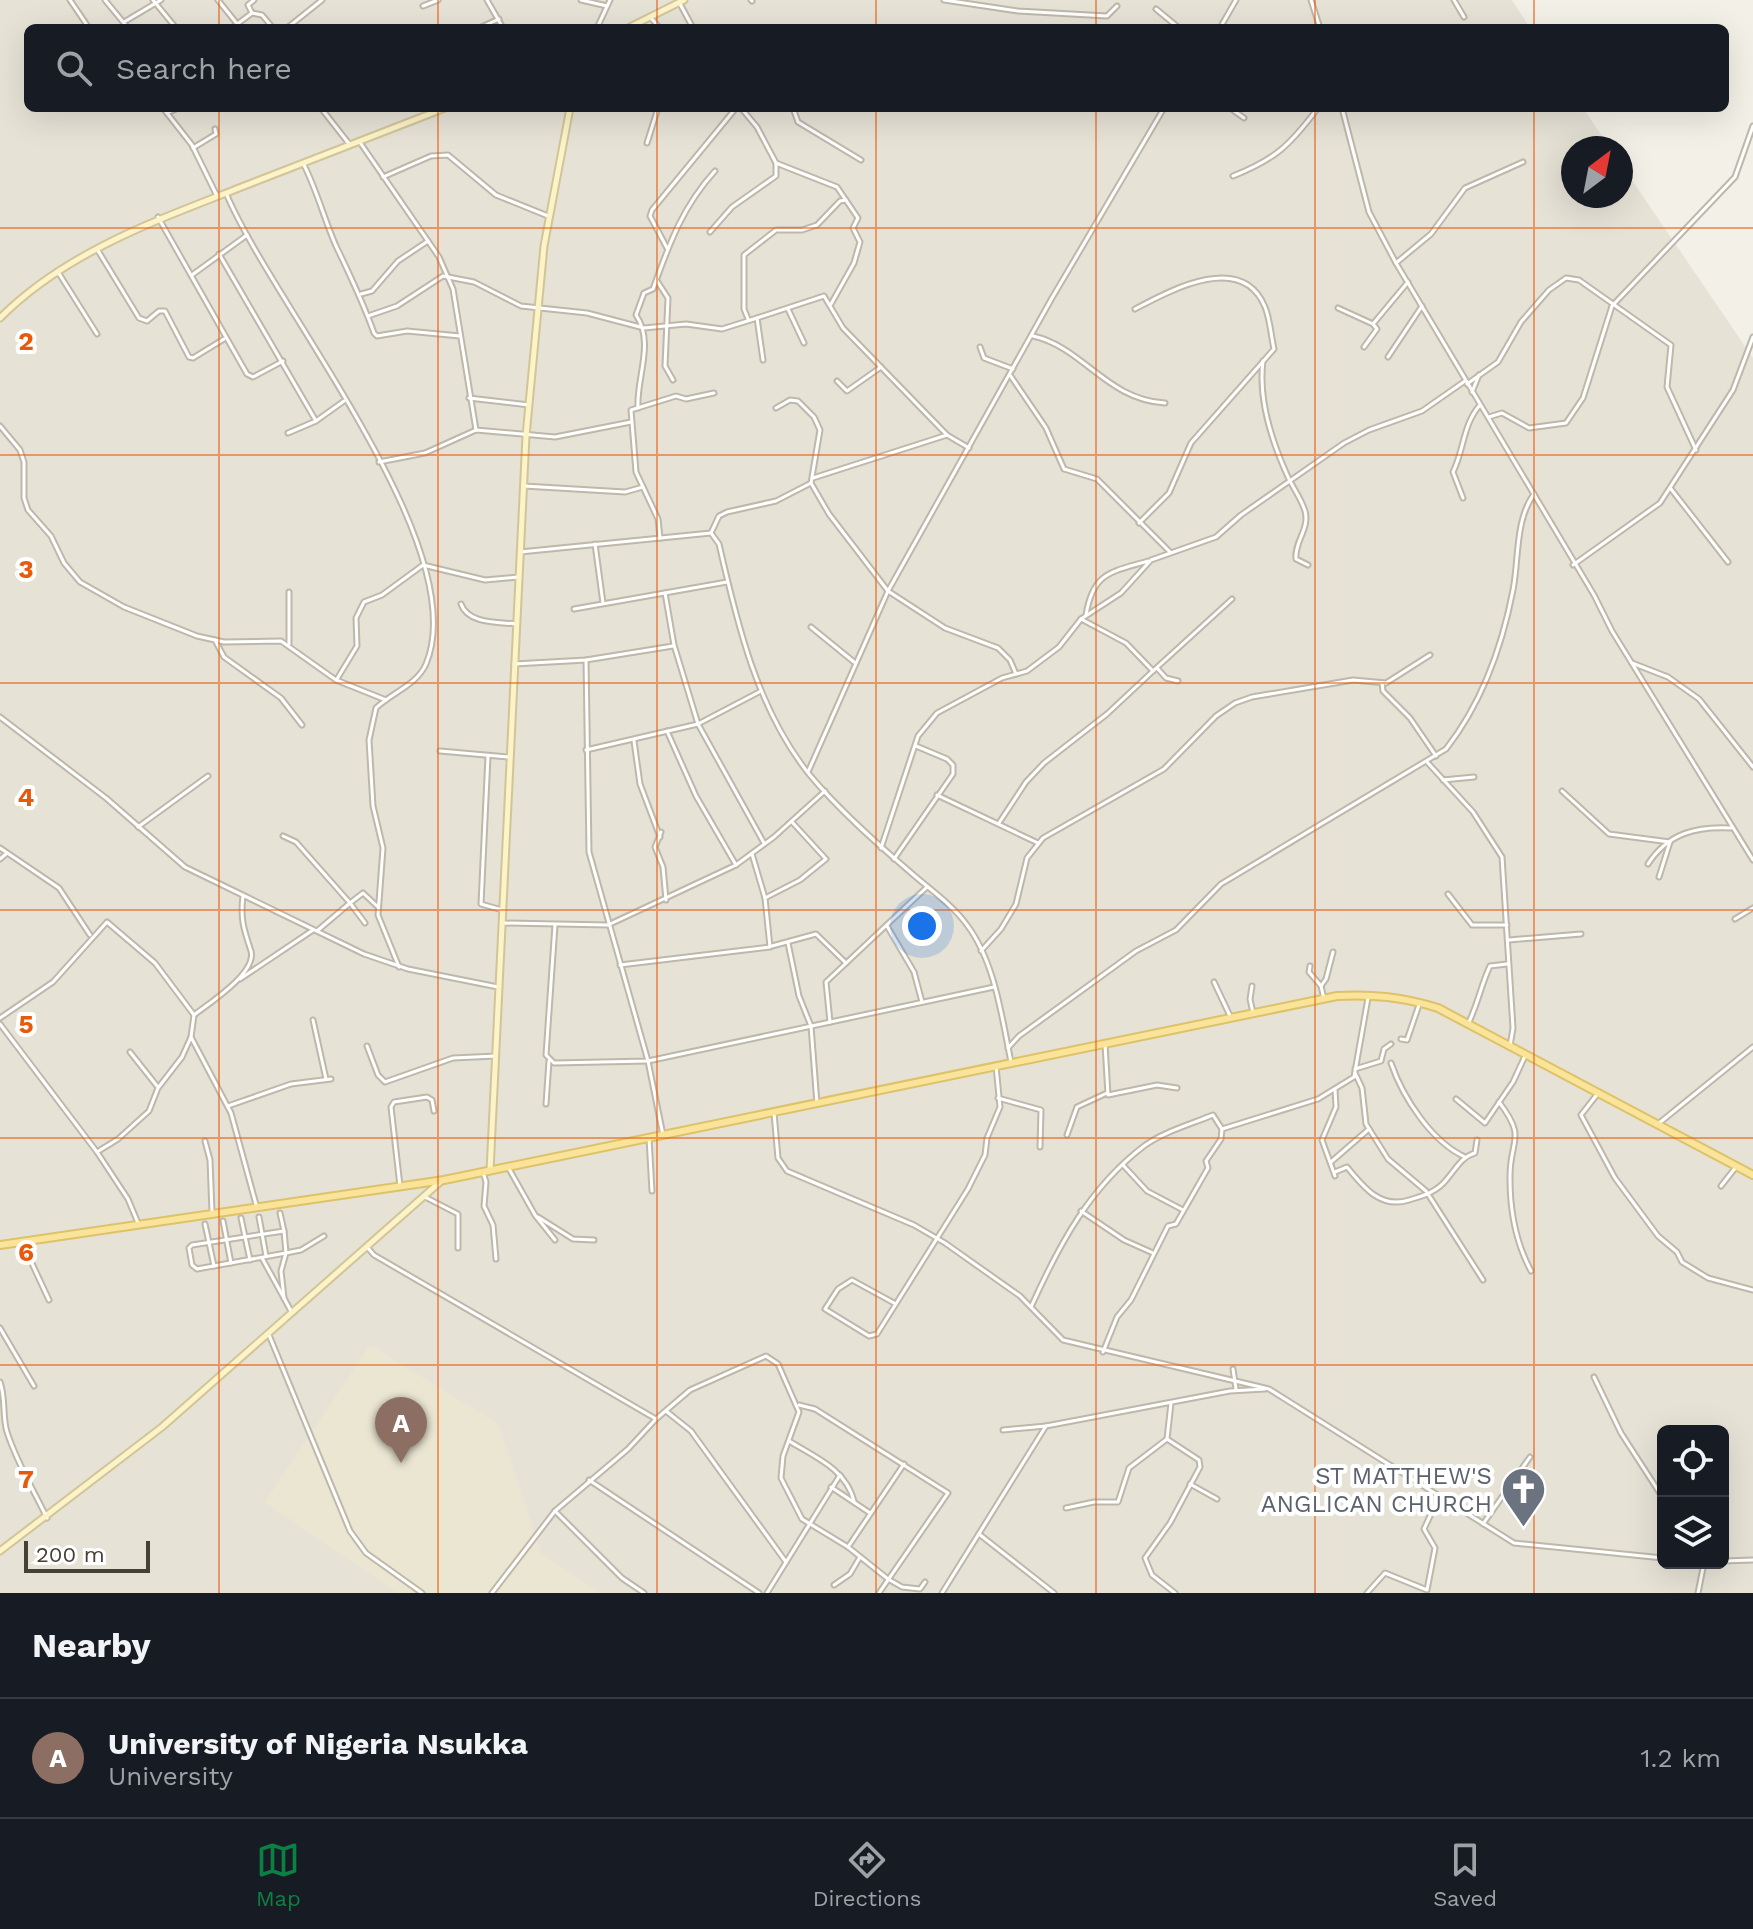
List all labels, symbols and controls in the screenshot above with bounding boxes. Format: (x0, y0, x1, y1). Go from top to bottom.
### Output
search box (24, 24, 1729, 112)
icon: search (52, 46, 96, 90)
text: Search here (116, 51, 292, 86)
north arrow (1561, 136, 1633, 208)
text: 2 (18, 326, 34, 356)
text: 3 (18, 554, 34, 584)
text: 4 (18, 782, 35, 812)
your location (902, 906, 942, 946)
text: 5 (18, 1009, 34, 1039)
text: 6 (18, 1237, 34, 1267)
pin: A (375, 1397, 427, 1463)
map controls (1657, 1425, 1729, 1569)
button: locate (1657, 1425, 1729, 1497)
place label: ST MATTHEW'S ANGLICAN CHURCH (1261, 1462, 1492, 1518)
text: 7 (18, 1464, 34, 1494)
church icon: ST MATTHEW'S ANGLICAN CHURCH (1499, 1466, 1547, 1529)
button: layers (1657, 1497, 1729, 1569)
scale bar (24, 1537, 150, 1573)
text: 200 m (36, 1542, 105, 1567)
text: Nearby (32, 1625, 151, 1665)
text: University of Nigeria Nsukka (108, 1726, 528, 1761)
text: A (49, 1743, 67, 1773)
text: 1.2 km (1640, 1743, 1721, 1773)
text: University (108, 1761, 233, 1791)
tab: Map (256, 1838, 301, 1911)
tab: Directions (813, 1838, 921, 1911)
tab: Saved (1433, 1838, 1497, 1911)

